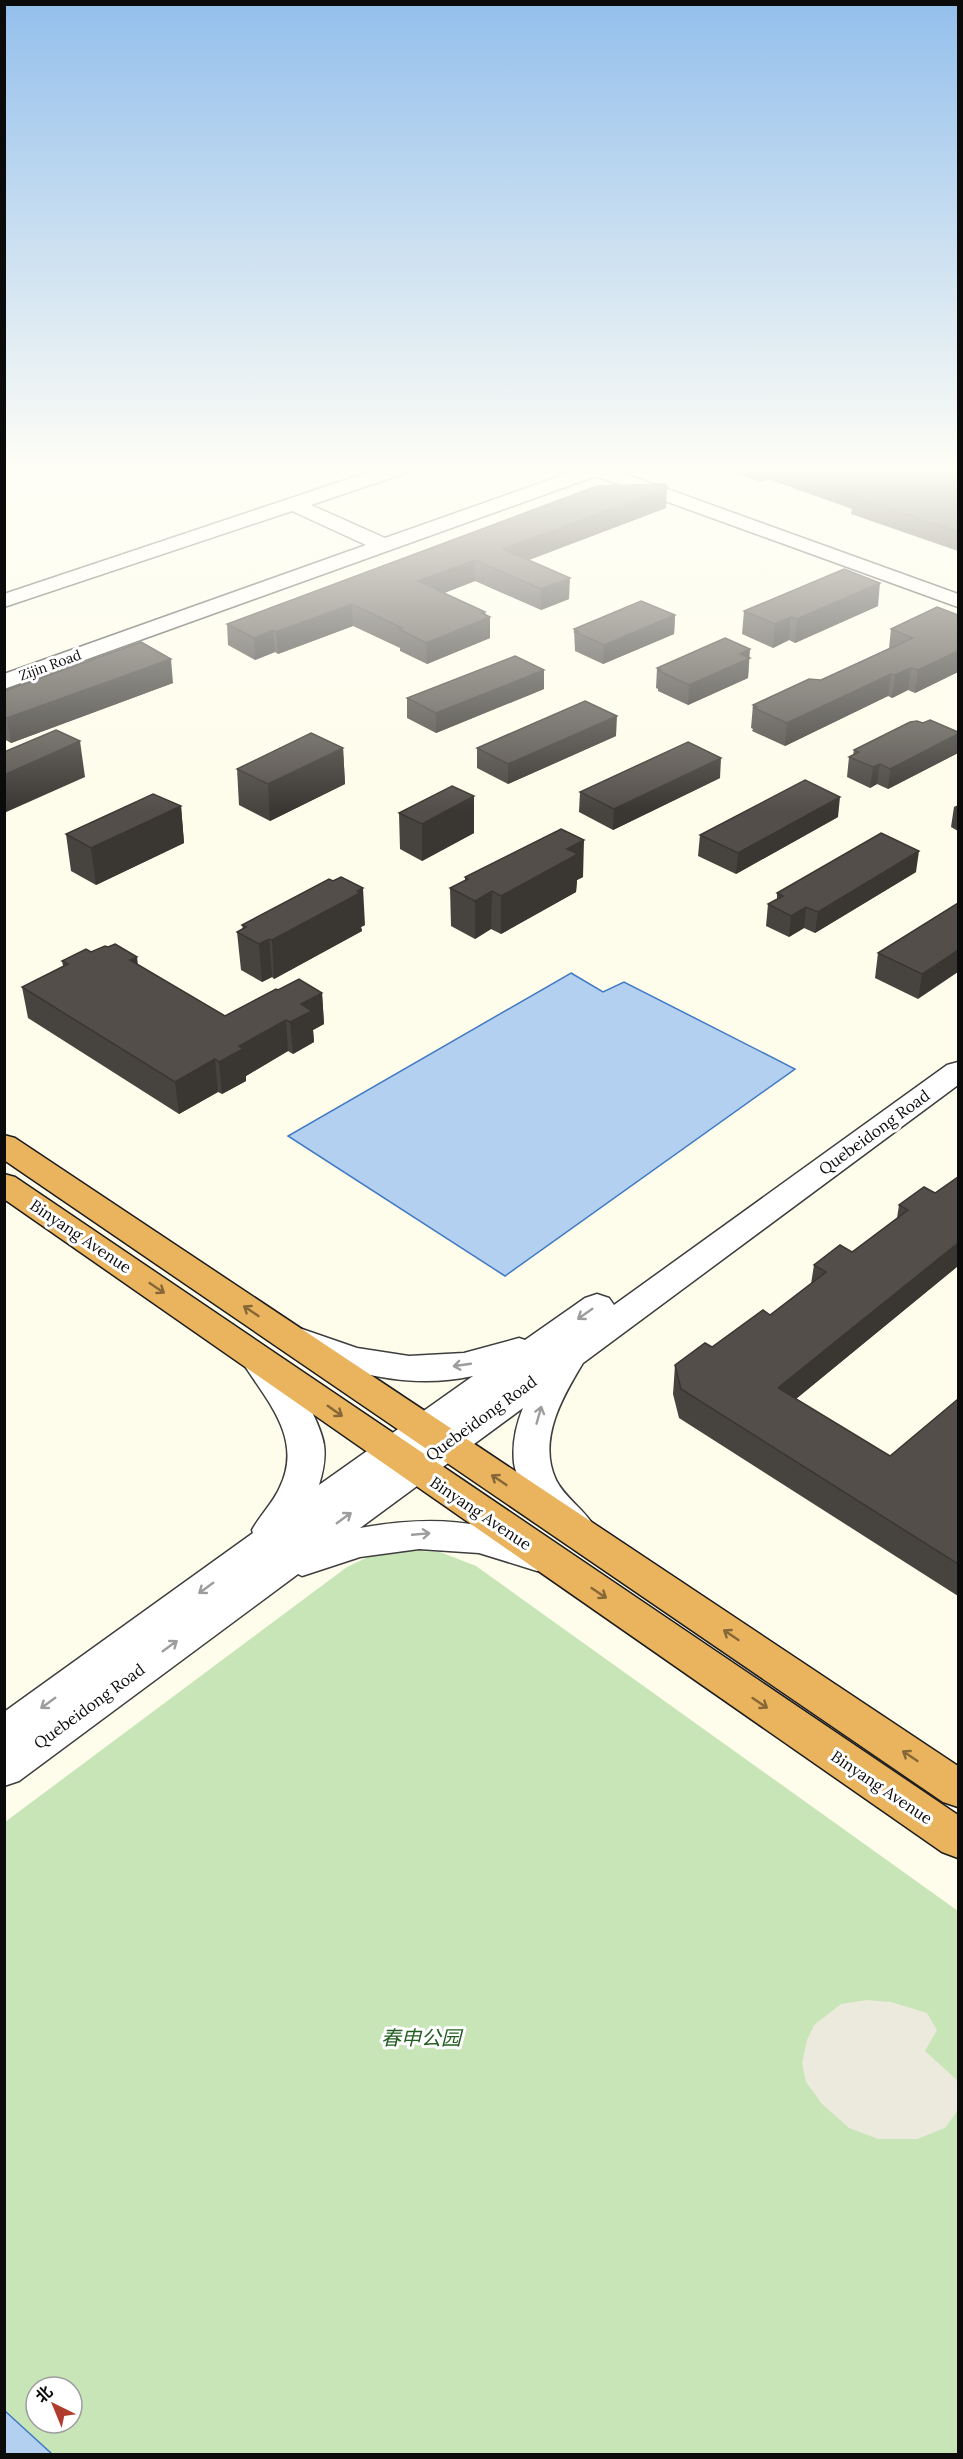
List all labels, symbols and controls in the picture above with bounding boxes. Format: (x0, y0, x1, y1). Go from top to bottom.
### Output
street label: Zijin Road (17, 645, 83, 685)
street label: Quebeidong Road (815, 1085, 934, 1179)
street label: Binyang Avenue (27, 1195, 136, 1277)
one-way arrow (148, 1282, 165, 1294)
one-way arrow (243, 1304, 260, 1317)
one-way arrow (578, 1308, 594, 1320)
one-way arrow (452, 1359, 472, 1370)
street label: Quebeidong Road (422, 1371, 541, 1465)
one-way arrow (326, 1405, 342, 1417)
one-way arrow (534, 1406, 545, 1425)
street label: Binyang Avenue (427, 1472, 536, 1554)
one-way arrow (491, 1474, 508, 1486)
one-way arrow (336, 1512, 352, 1524)
one-way arrow (410, 1528, 430, 1539)
one-way arrow (198, 1582, 214, 1594)
one-way arrow (591, 1587, 607, 1599)
one-way arrow (723, 1629, 740, 1641)
one-way arrow (162, 1640, 178, 1652)
street label: Quebeidong Road (30, 1659, 149, 1753)
one-way arrow (41, 1697, 57, 1709)
one-way arrow (751, 1697, 768, 1709)
street label: Binyang Avenue (828, 1746, 937, 1828)
one-way arrow (902, 1750, 919, 1762)
park label: 春申公园 (381, 2025, 464, 2050)
north arrow (24, 2375, 84, 2435)
text: 北 (31, 2381, 56, 2407)

